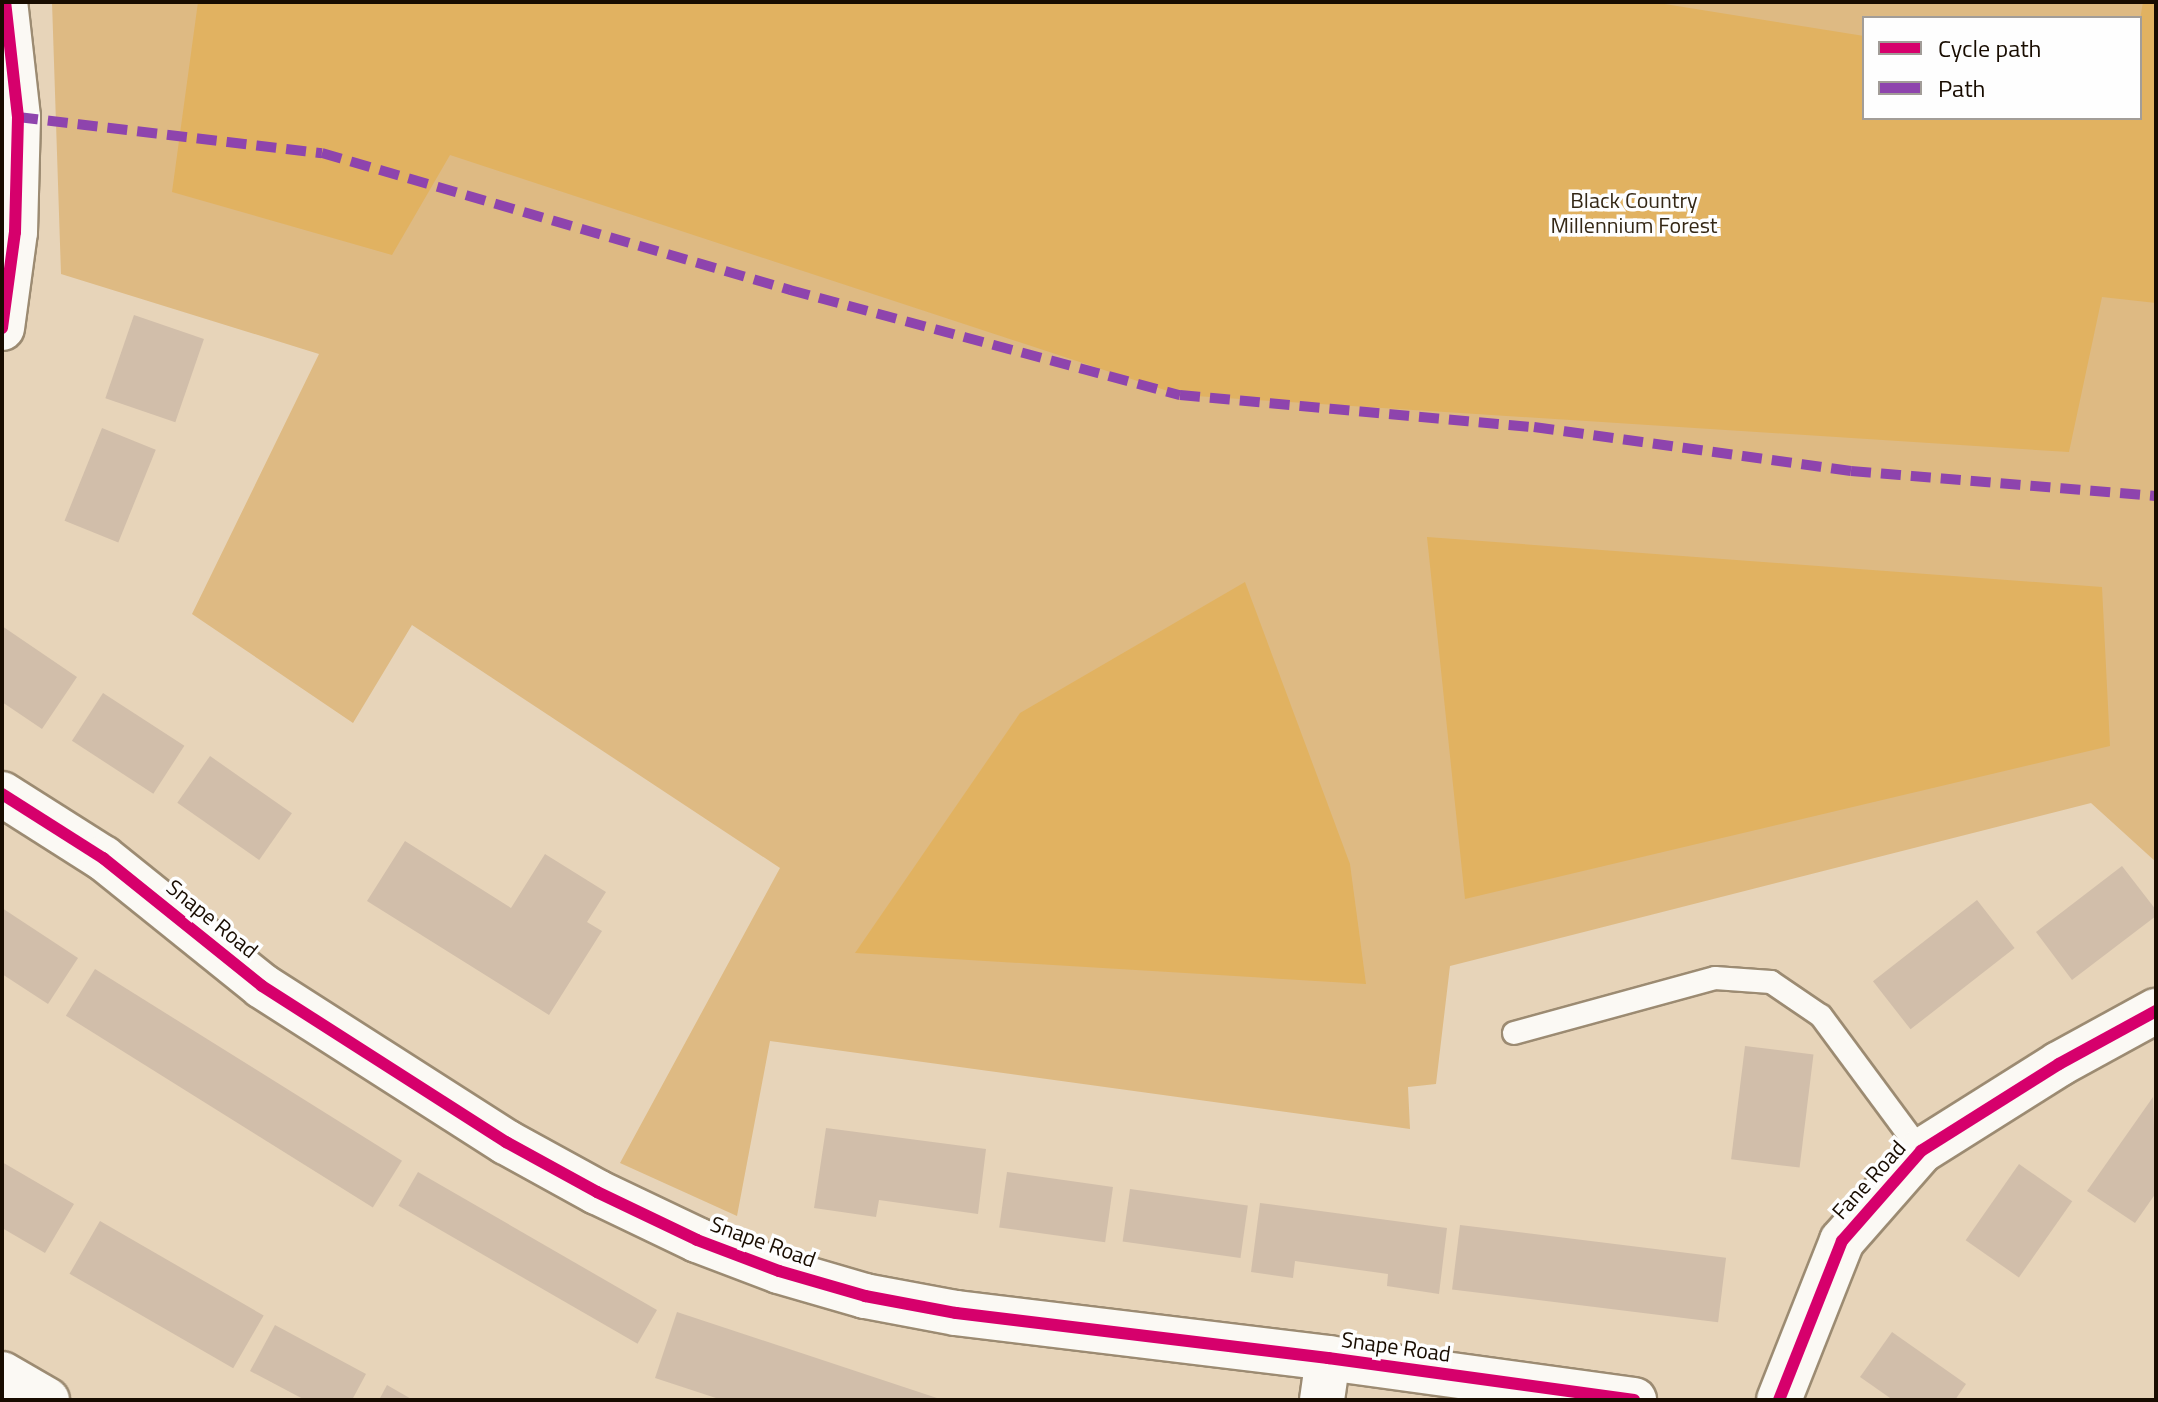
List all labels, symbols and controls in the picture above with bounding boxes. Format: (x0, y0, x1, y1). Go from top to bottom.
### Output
legend (1862, 16, 2142, 120)
text: Cycle path (1938, 30, 2041, 66)
text: Path (1938, 70, 1985, 106)
park label: Black Country Millennium Forest (1550, 187, 1718, 238)
street label: Snape Road (161, 874, 263, 964)
street label: Fane Road (1827, 1135, 1911, 1225)
street label: Snape Road (707, 1211, 819, 1273)
street label: Snape Road (1340, 1326, 1452, 1368)

